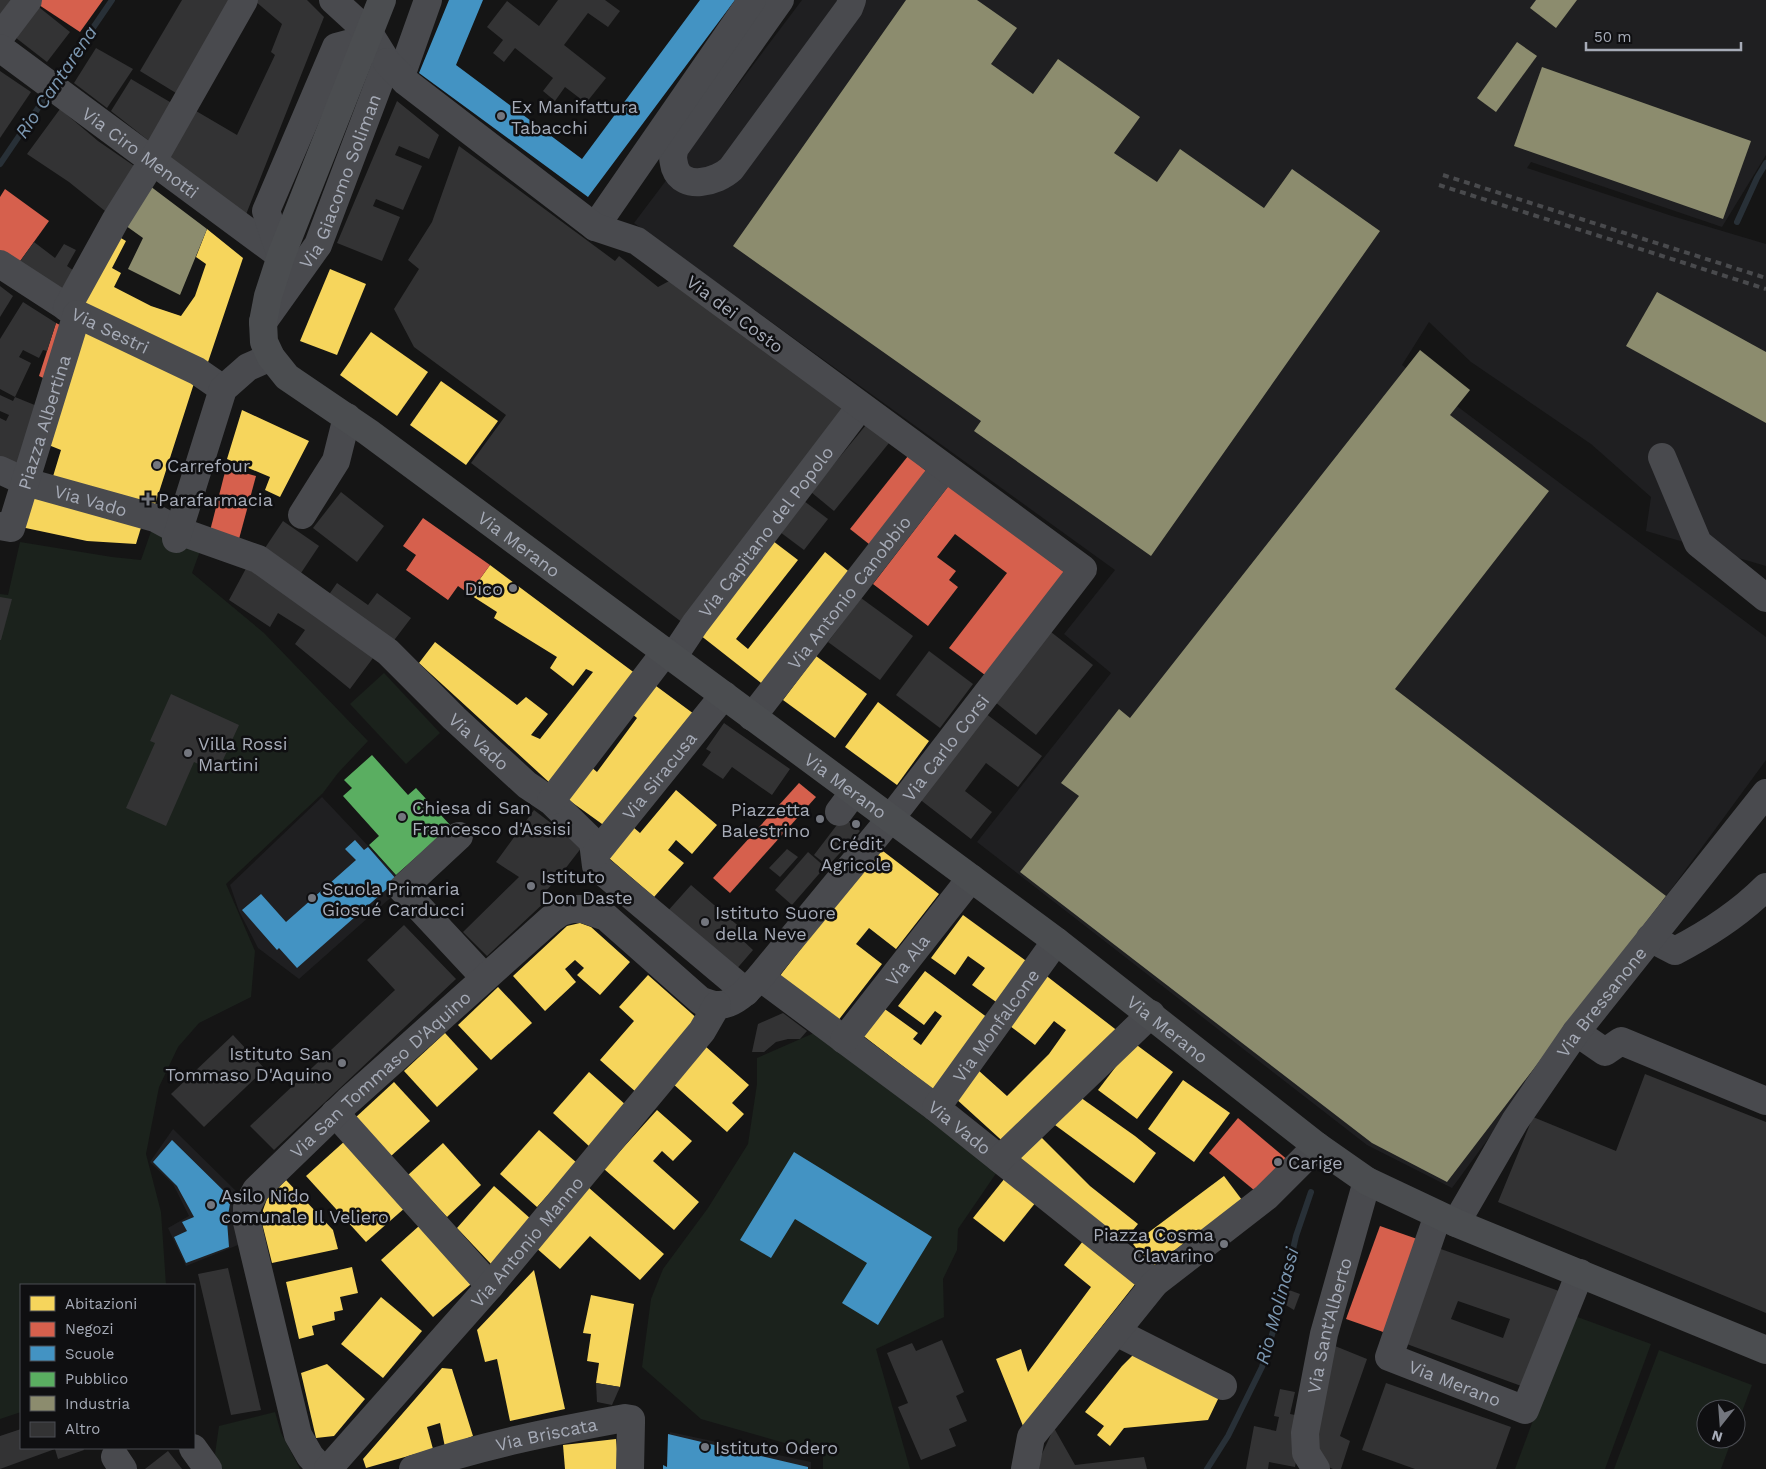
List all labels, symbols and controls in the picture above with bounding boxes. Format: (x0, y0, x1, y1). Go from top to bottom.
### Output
scale bar (1586, 20, 1741, 52)
water label: Rio Cantarena (10, 21, 102, 143)
text: 50 m (1594, 28, 1631, 46)
street label: Via Giacomo Soliman (294, 91, 385, 272)
place label: Ex Manifattura Tabacchi (511, 96, 638, 138)
street label: Via Ciro Menotti (78, 102, 203, 202)
marker: Ex Manifattura Tabacchi (495, 110, 507, 122)
street label: Via dei Costo (682, 271, 788, 357)
street label: Via Sestri (68, 303, 153, 357)
street label: Piazza Albertina (13, 352, 74, 492)
street label: Via Capitano del Popolo (694, 442, 837, 621)
place label: Carrefour (167, 455, 250, 476)
marker: Carrefour (151, 459, 163, 471)
street label: Via Vado (52, 480, 130, 520)
place label: Parafarmacia (158, 489, 273, 510)
marker: Parafarmacia (142, 493, 154, 505)
street label: Via Merano (474, 507, 565, 581)
street label: Via Antonio Canobbio (783, 511, 915, 673)
place label: Dico (464, 578, 503, 599)
marker: Dico (507, 582, 519, 594)
street label: Via Carlo Corsi (897, 690, 993, 805)
street label: Via Vado (445, 708, 514, 774)
street label: Via Siracusa (617, 727, 701, 824)
place label: Villa Rossi Martini (198, 733, 288, 775)
marker: Villa Rossi Martini (182, 747, 194, 759)
street label: Via Merano (800, 748, 891, 823)
place label: Chiesa di San Francesco d'Assisi (412, 797, 571, 839)
place label: Piazzetta Balestrino (721, 799, 810, 841)
marker: Chiesa di San Francesco d'Assisi (396, 811, 408, 823)
marker: Piazzetta Balestrino (814, 813, 826, 825)
marker: Crédit Agricole (850, 818, 862, 830)
place label: Crédit Agricole (821, 833, 891, 875)
place label: Istituto Don Daste (541, 866, 633, 908)
place label: Scuola Primaria Giosué Carducci (322, 878, 465, 920)
marker: Istituto Don Daste (525, 880, 537, 892)
marker: Scuola Primaria Giosué Carducci (306, 892, 318, 904)
place label: Istituto Suore della Neve (715, 902, 836, 944)
marker: Istituto Suore della Neve (699, 916, 711, 928)
street label: Via Ala (880, 930, 933, 990)
street label: Via Bressanone (1552, 942, 1650, 1061)
street label: Via Monfalcone (948, 965, 1043, 1086)
street label: Via San Tommaso D'Aquino (285, 986, 475, 1162)
street label: Via Merano (1123, 991, 1213, 1067)
place label: Istituto San Tommaso D'Aquino (165, 1043, 332, 1085)
marker: Istituto San Tommaso D'Aquino (336, 1057, 348, 1069)
street label: Via Vado (924, 1096, 996, 1159)
place label: Carige (1288, 1152, 1343, 1173)
marker: Carige (1272, 1156, 1284, 1168)
street label: Via Antonio Manno (466, 1172, 587, 1311)
place label: Asilo Nido comunale Il Veliero (221, 1185, 389, 1227)
marker: Asilo Nido comunale Il Veliero (205, 1199, 217, 1211)
place label: Piazza Cosma Clavarino (1093, 1224, 1214, 1266)
marker: Piazza Cosma Clavarino (1218, 1238, 1230, 1250)
water label: Rio Molinassi (1250, 1244, 1304, 1367)
street label: Via Sant'Alberto (1302, 1255, 1355, 1395)
legend (20, 1284, 195, 1449)
text: Abitazioni (65, 1295, 137, 1313)
text: Negozi (65, 1320, 113, 1338)
text: Scuole (65, 1345, 115, 1363)
street label: Via Merano (1406, 1355, 1504, 1410)
text: Pubblico (65, 1370, 128, 1388)
text: Industria (65, 1395, 131, 1413)
north arrow (1696, 1399, 1746, 1449)
street label: Via Briscata (493, 1413, 599, 1455)
text: Altro (65, 1420, 100, 1438)
text: N (1710, 1427, 1724, 1446)
place label: Istituto Odero (715, 1437, 838, 1458)
marker: Istituto Odero (699, 1441, 711, 1453)

